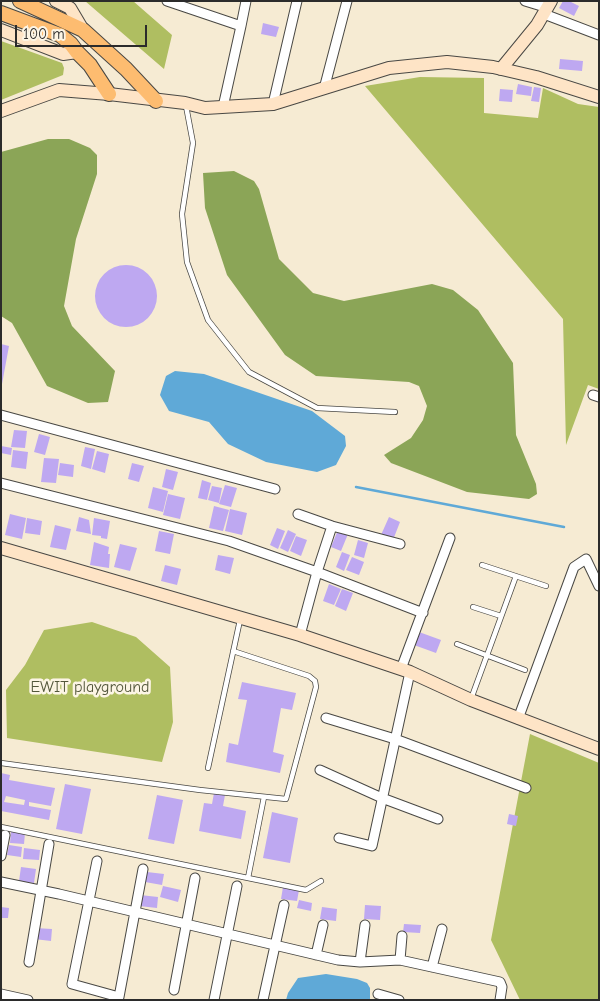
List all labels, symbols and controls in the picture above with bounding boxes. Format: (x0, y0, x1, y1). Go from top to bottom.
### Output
scale bar (18, 15, 150, 47)
text: 100 m (23, 25, 65, 43)
park label: EWIT playground (30, 677, 150, 697)

